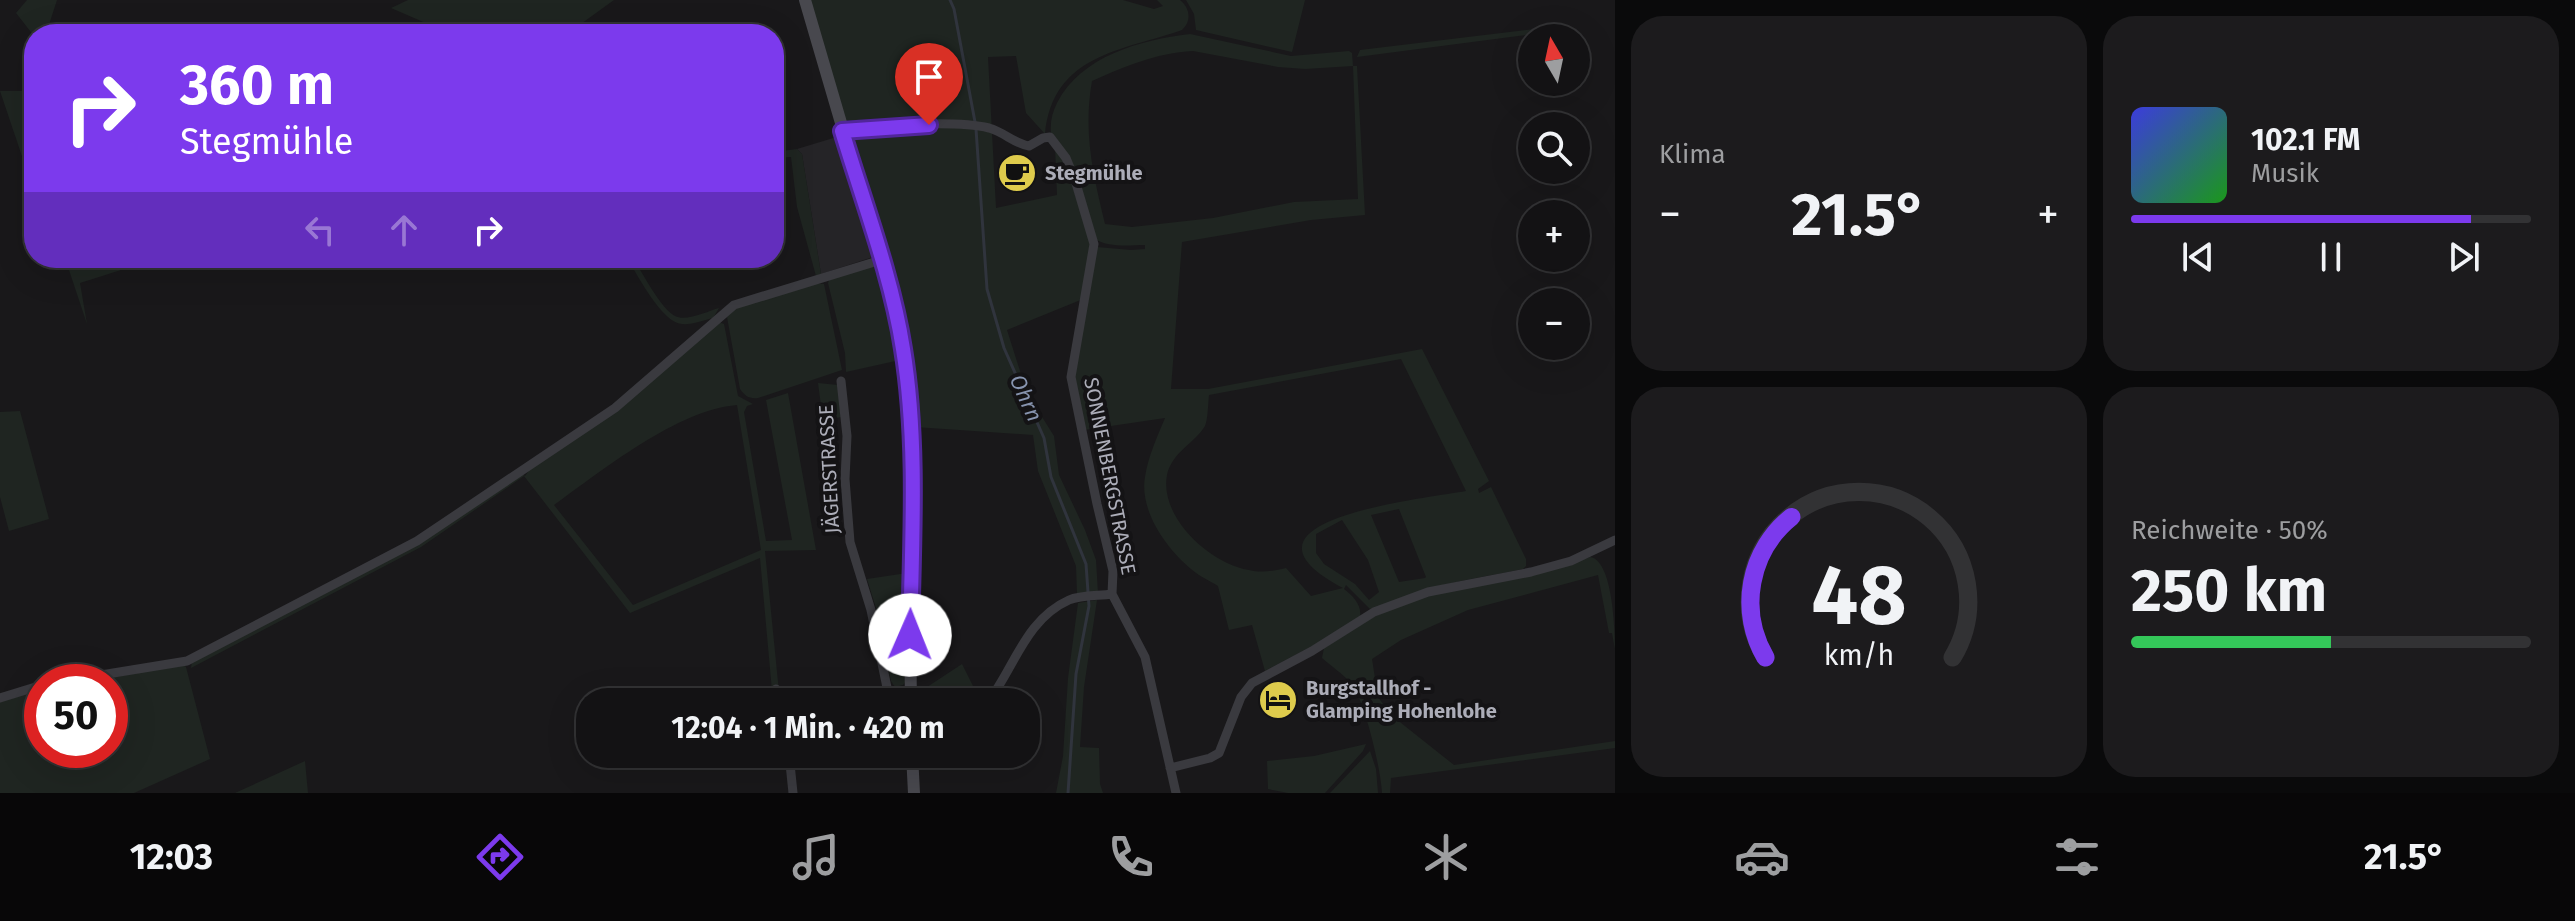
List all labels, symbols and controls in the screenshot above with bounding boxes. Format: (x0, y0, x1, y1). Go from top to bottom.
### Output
north arrow (1518, 24, 1590, 96)
map controls (1518, 24, 1590, 360)
pin (895, 43, 963, 125)
text: 360 m (180, 52, 334, 119)
icon: arrive (907, 55, 951, 99)
icon: right (48, 56, 152, 160)
button: search (1518, 112, 1590, 184)
text: Stegmühle (180, 120, 353, 164)
text: 102.1 FM (2251, 122, 2360, 158)
text: Klima (1659, 139, 1726, 170)
cafe icon: Stegmühle (996, 152, 1038, 194)
text: Musik (2251, 158, 2319, 189)
place label: Stegmühle (1045, 161, 1143, 185)
text: 21.5° (1791, 179, 1927, 251)
text: − (1659, 188, 1681, 241)
text: + (2037, 188, 2059, 241)
button: + (1518, 200, 1590, 272)
icon: left (298, 208, 342, 252)
icon: ahead (382, 208, 426, 252)
icon: right (466, 208, 510, 252)
icon: previous (2176, 235, 2220, 279)
icon: pause (2309, 235, 2353, 279)
icon: next (2442, 235, 2486, 279)
button: − (1518, 288, 1590, 360)
water label: Ohrn (1004, 370, 1048, 426)
street label: SONNENBERGSTRASSE (1079, 375, 1141, 577)
street label: JÄGERSTRASSE (814, 404, 844, 534)
text: Reichweite · 50% (2131, 515, 2328, 546)
text: 48 (1811, 545, 1907, 645)
text: 250 km (2131, 555, 2327, 627)
position arrow (868, 593, 952, 677)
text: km/h (1824, 638, 1894, 673)
speed limit sign: 50 (24, 664, 128, 768)
place label: Burgstallhof - Glamping Hohenlohe (1306, 676, 1497, 723)
hotel icon: Burgstallhof - Glamping Hohenlohe (1257, 679, 1299, 721)
text: 12:04 · 1 Min. · 420 m (671, 710, 945, 746)
icon: directions (472, 829, 528, 885)
icon: music (788, 829, 844, 885)
icon: phone (1103, 829, 1159, 885)
icon: climate (1418, 829, 1474, 885)
icon: car (1734, 829, 1790, 885)
icon: filters (2049, 829, 2105, 885)
text: 12:03 (130, 835, 213, 879)
text: 21.5° (2364, 835, 2445, 879)

